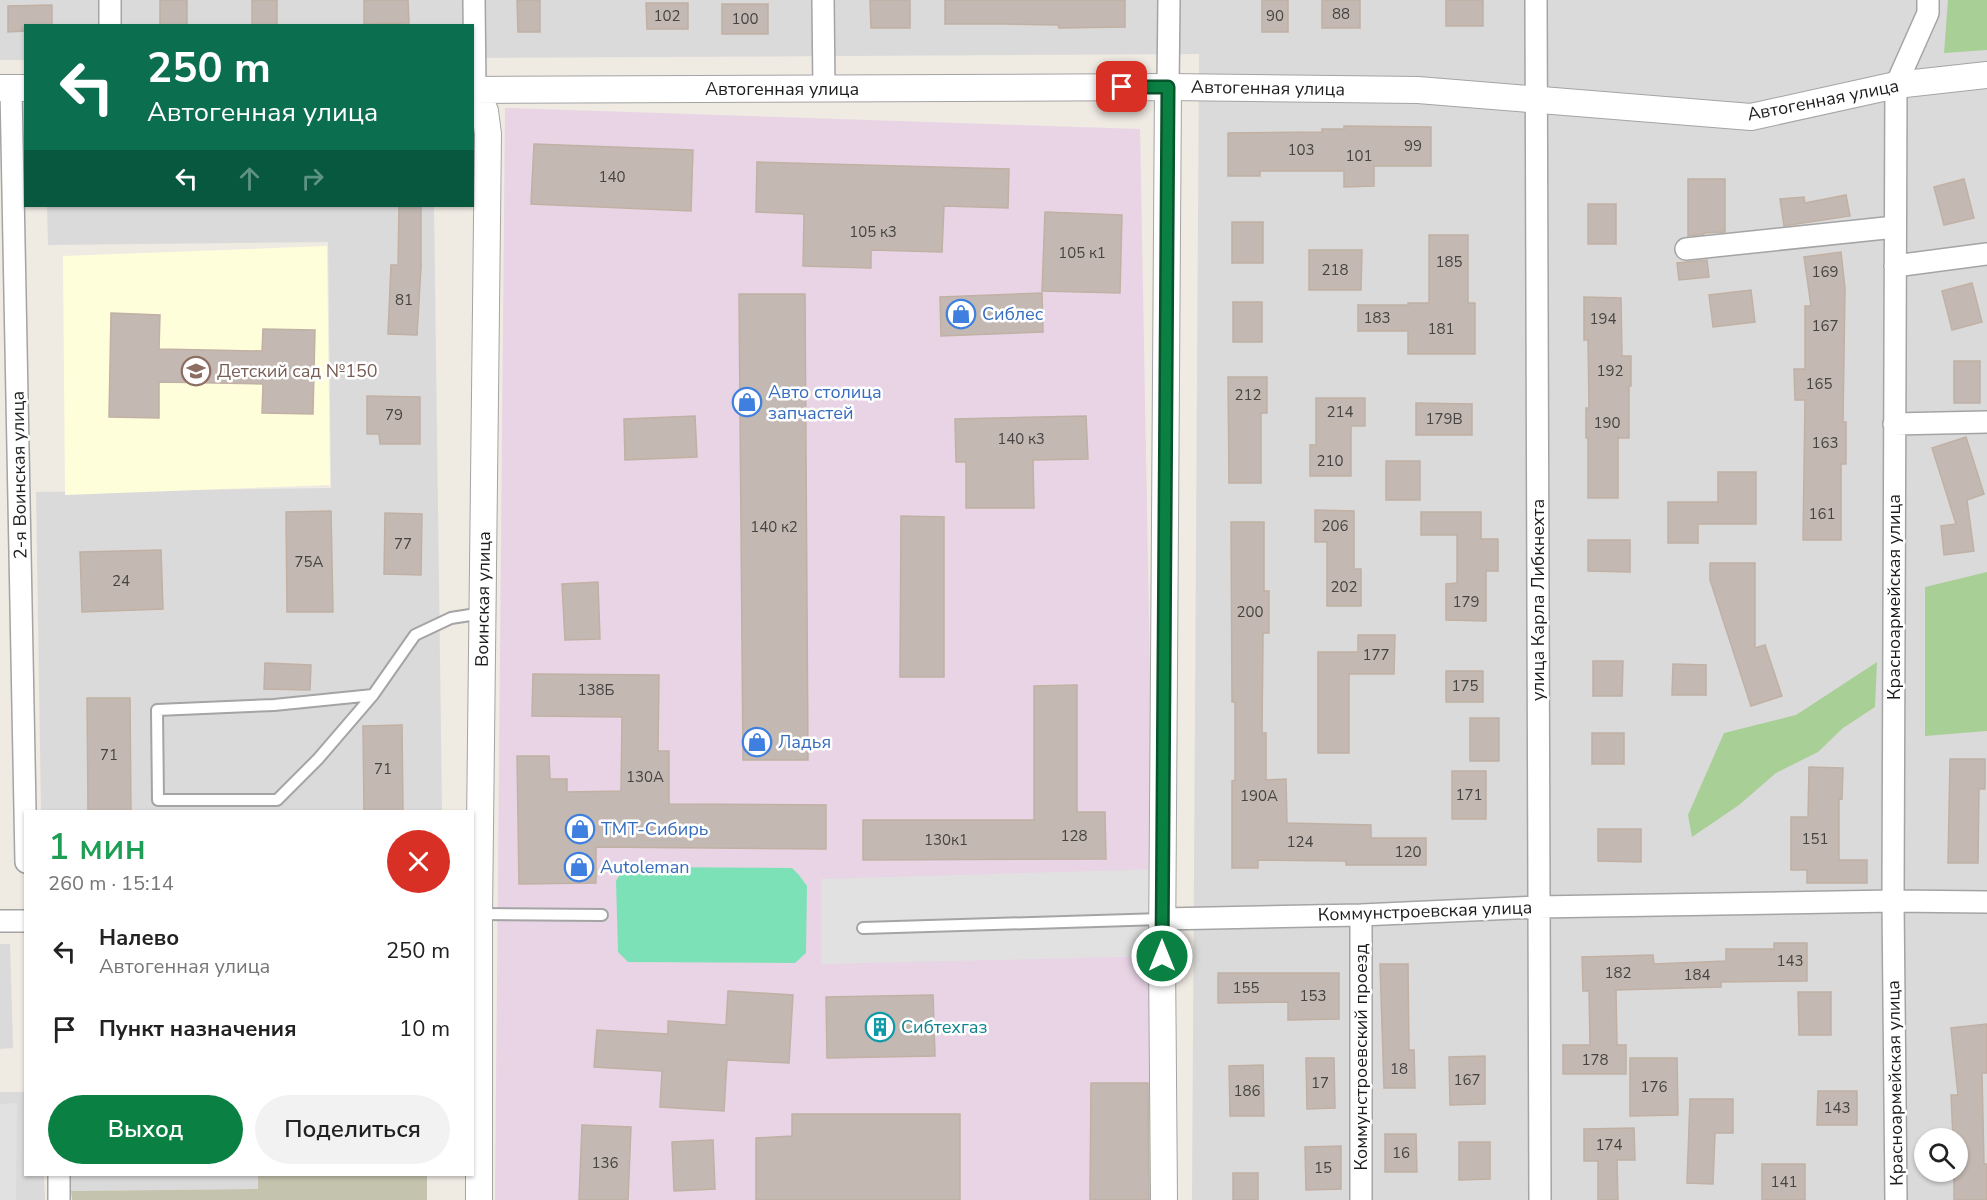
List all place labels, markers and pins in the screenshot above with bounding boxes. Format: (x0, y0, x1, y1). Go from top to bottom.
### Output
pin (1096, 61, 1147, 112)
shop icon: Сиблес (945, 298, 977, 330)
place label: Сиблес (982, 302, 1044, 326)
school or university icon: Детский сад №150 (180, 355, 212, 387)
place label: Детский сад №150 (217, 359, 378, 383)
place label: Авто столица запчастей (768, 380, 882, 425)
shop icon: Авто столица запчастей (731, 386, 763, 418)
shop icon: Ладья (741, 726, 773, 758)
place label: Ладья (778, 730, 831, 754)
shop icon: ТМТ-Сибирь (564, 813, 596, 845)
place label: ТМТ-Сибирь (601, 817, 709, 841)
shop icon: Autoleman (563, 851, 595, 883)
place label: Autoleman (600, 855, 689, 879)
building icon: Сибтехгаз (864, 1011, 896, 1043)
place label: Сибтехгаз (901, 1015, 988, 1039)

